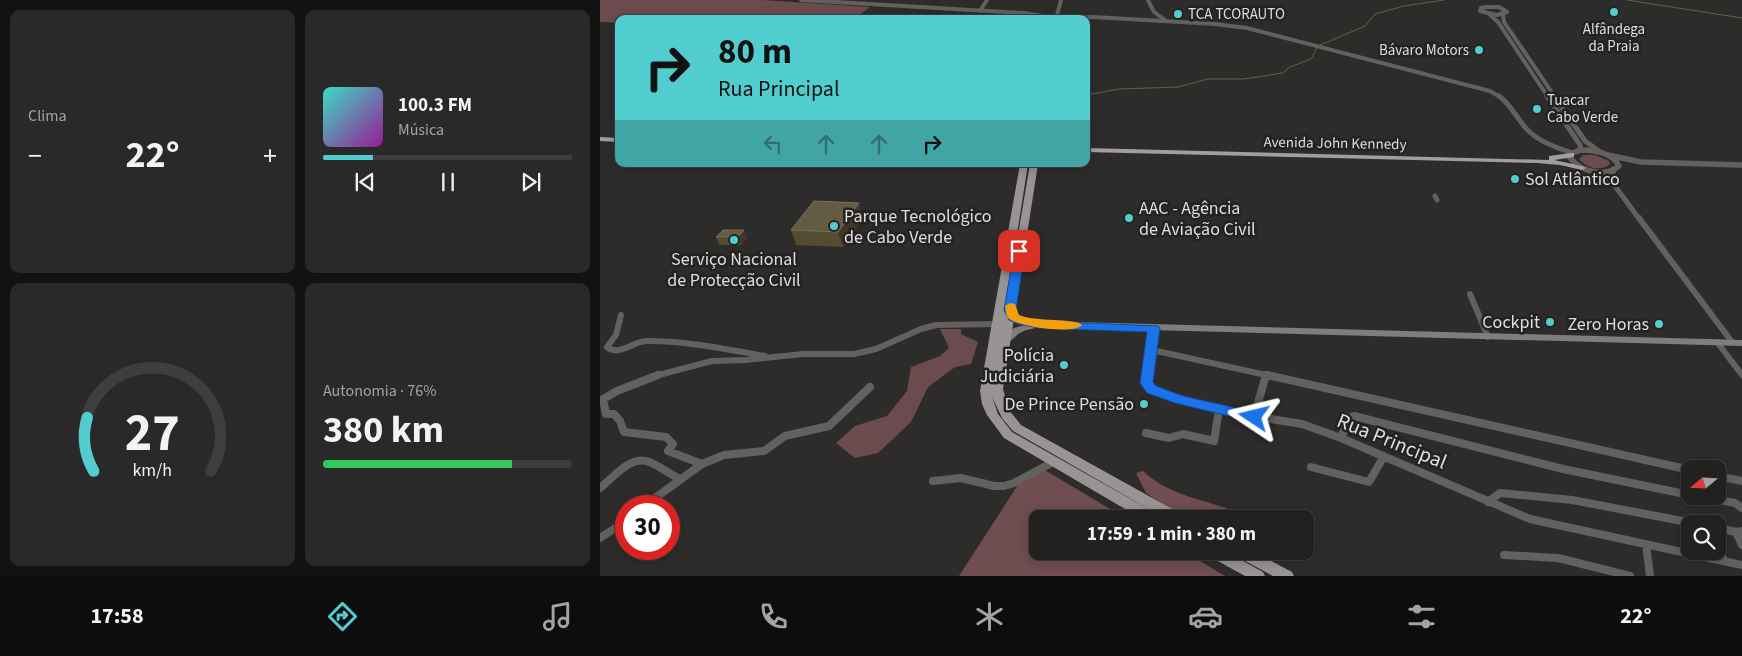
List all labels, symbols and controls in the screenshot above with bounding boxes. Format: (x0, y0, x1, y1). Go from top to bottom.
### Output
place label: TCA TCORAUTO (1188, 4, 1285, 25)
marker: Alfândega da Praia (1608, 6, 1620, 18)
marker: TCA TCORAUTO (1172, 8, 1184, 20)
place label: Alfândega da Praia (1583, 19, 1645, 57)
text: 80 m (718, 27, 792, 77)
icon: right (635, 35, 700, 100)
place label: Bávaro Motors (1379, 40, 1469, 61)
marker: Bávaro Motors (1473, 44, 1485, 56)
text: Rua Principal (718, 73, 840, 105)
place label: Tuacar Cabo Verde (1547, 90, 1618, 128)
text: 100.3 FM (398, 92, 472, 119)
marker: Tuacar Cabo Verde (1531, 103, 1543, 115)
text: Clima (28, 105, 66, 127)
text: Música (398, 119, 444, 141)
text: 22° (126, 128, 180, 182)
icon: left (759, 130, 787, 158)
icon: ahead (812, 130, 840, 158)
icon: ahead (865, 130, 893, 158)
icon: right (918, 130, 946, 158)
street label: Avenida John Kennedy (1263, 132, 1407, 155)
text: − (28, 136, 42, 176)
text: + (263, 136, 277, 176)
place label: Sol Atlântico (1525, 167, 1620, 192)
icon: previous (351, 168, 379, 196)
icon: pause (434, 168, 462, 196)
icon: next (517, 168, 545, 196)
marker: Sol Atlântico (1509, 173, 1521, 185)
place label: AAC - Agência de Aviação Civil (1139, 196, 1256, 242)
place label: Parque Tecnológico de Cabo Verde (844, 204, 992, 250)
marker: AAC - Agência de Aviação Civil (1123, 212, 1135, 224)
marker: Parque Tecnológico de Cabo Verde (828, 220, 840, 232)
pin (998, 230, 1040, 272)
marker: Serviço Nacional de Protecção Civil (728, 234, 740, 246)
icon: arrive (1005, 237, 1033, 265)
place label: Serviço Nacional de Protecção Civil (667, 247, 801, 293)
place label: Cockpit (1482, 310, 1540, 335)
place label: Zero Horas (1567, 312, 1649, 337)
marker: Cockpit (1544, 316, 1556, 328)
marker: Zero Horas (1653, 318, 1665, 330)
place label: Polícia Judiciária (980, 343, 1054, 389)
marker: Polícia Judiciária (1058, 359, 1070, 371)
text: Autonomia · 76% (323, 380, 436, 402)
position arrow (1227, 390, 1279, 442)
place label: De Prince Pensão (1004, 392, 1134, 417)
text: 27 (125, 397, 180, 471)
marker: De Prince Pensão (1138, 398, 1150, 410)
text: 380 km (323, 403, 444, 457)
street label: Rua Principal (1333, 405, 1451, 477)
text: km/h (133, 458, 172, 483)
north arrow (1681, 460, 1726, 505)
map controls (1681, 460, 1726, 560)
speed limit sign: 30 (615, 495, 680, 560)
button: search (1681, 515, 1726, 560)
text: 17:59 · 1 min · 380 m (1087, 521, 1256, 548)
icon: directions (325, 599, 360, 634)
icon: music (540, 599, 575, 634)
icon: phone (756, 599, 791, 634)
icon: climate (972, 599, 1007, 634)
icon: car (1188, 599, 1223, 634)
icon: filters (1404, 599, 1439, 634)
text: 17:58 (90, 600, 144, 632)
text: 22° (1620, 600, 1651, 632)

